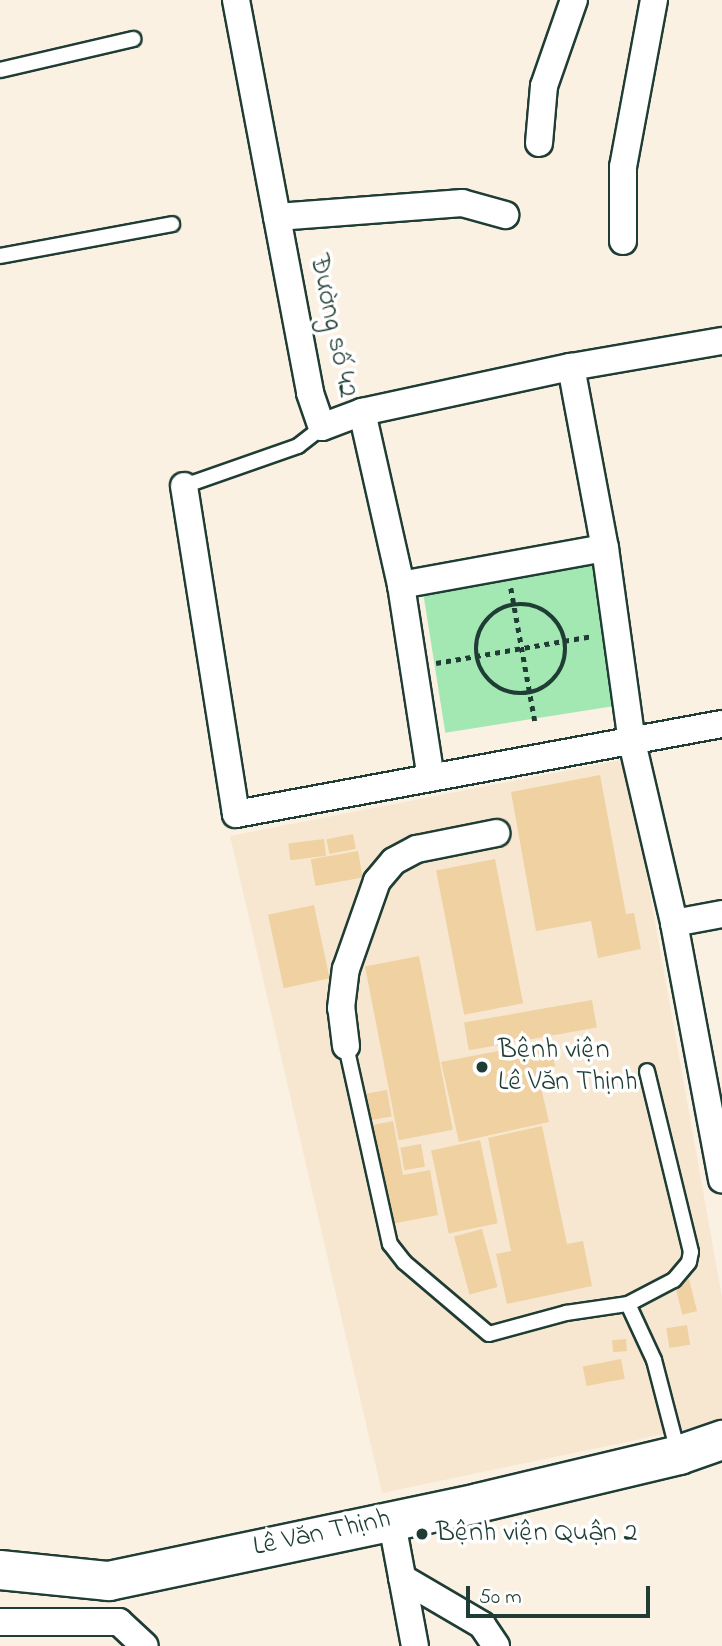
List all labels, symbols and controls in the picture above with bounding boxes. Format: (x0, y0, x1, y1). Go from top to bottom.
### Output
street label: Đường số 42 (300, 251, 364, 401)
place label: Bệnh viện Lê Văn Thịnh (498, 1034, 638, 1100)
marker: Bệnh viện Lê Văn Thịnh (472, 1057, 492, 1077)
street label: Lê Văn Thịnh (250, 1503, 394, 1565)
place label: Bệnh viện Quận 2 (436, 1517, 637, 1551)
marker: Bệnh viện Quận 2 (414, 1526, 430, 1542)
scale bar (470, 1572, 654, 1616)
text: 50 m (479, 1583, 522, 1613)

